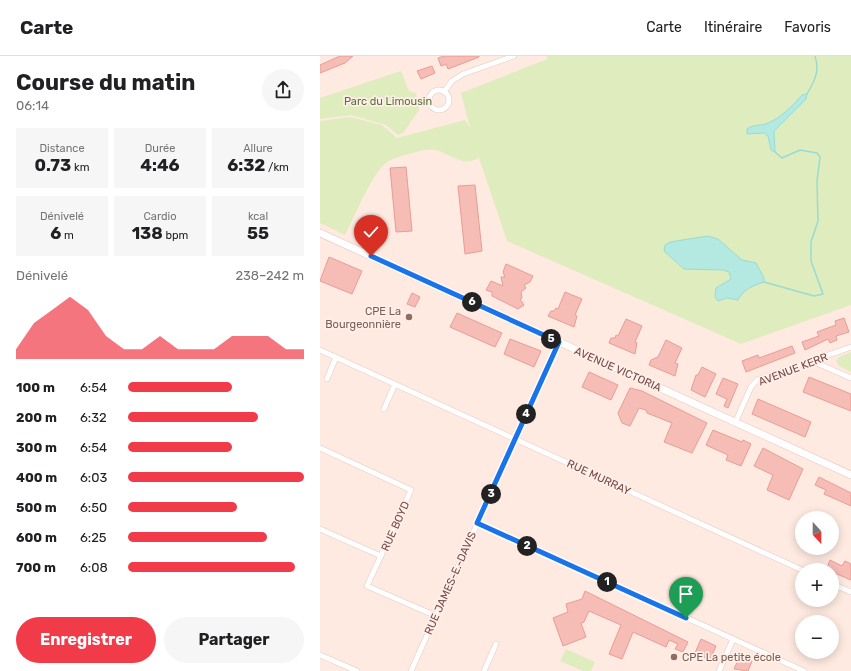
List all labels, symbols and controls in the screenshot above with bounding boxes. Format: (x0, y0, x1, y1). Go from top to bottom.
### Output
text: Carte (20, 16, 73, 39)
text: Carte (646, 19, 682, 36)
text: Itinéraire (704, 19, 762, 36)
text: Favoris (784, 19, 831, 36)
text: Course du matin (16, 69, 195, 96)
button: share (262, 69, 304, 111)
park label: Parc du Limousin (344, 95, 432, 108)
text: 06:14 (16, 98, 49, 113)
text: Distance (39, 142, 85, 155)
text: Durée (145, 142, 175, 155)
text: Allure (243, 142, 273, 155)
text: 0.73 (35, 155, 71, 175)
text: 4:46 (140, 155, 180, 175)
text: 6:32 (227, 155, 265, 175)
text: km (71, 161, 89, 174)
text: /km (265, 161, 289, 174)
text: Dénivelé (40, 210, 84, 223)
text: Cardio (144, 210, 176, 223)
text: kcal (248, 210, 268, 223)
pin (354, 215, 388, 256)
icon: check (360, 221, 382, 243)
text: 6 (50, 223, 61, 243)
text: 138 (132, 223, 163, 243)
text: 55 (247, 223, 269, 243)
text: m (61, 229, 74, 242)
text: bpm (163, 229, 188, 242)
text: Dénivelé (16, 268, 68, 283)
text: 238–242 m (235, 268, 304, 283)
pin: 6 (462, 292, 482, 312)
text: 6 (468, 295, 476, 308)
place label: CPE La Bourgeonnière (325, 305, 401, 331)
marker: CPE La Bourgeonnière (404, 312, 414, 322)
pin: 5 (541, 329, 561, 349)
text: 5 (547, 332, 555, 345)
street label: AVENUE VICTORIA (572, 344, 664, 395)
street label: AVENUE KERR (757, 350, 830, 389)
text: 100 m (16, 380, 55, 395)
text: 6:54 (80, 380, 107, 395)
pin: 4 (516, 404, 536, 424)
text: 4 (522, 407, 530, 420)
text: 200 m (16, 410, 57, 425)
text: 6:32 (80, 410, 107, 425)
text: 300 m (16, 440, 57, 455)
text: 6:54 (80, 440, 107, 455)
street label: RUE MURRAY (565, 457, 633, 498)
text: 400 m (16, 470, 57, 485)
text: 6:03 (80, 470, 107, 485)
pin: 3 (481, 484, 501, 504)
text: 3 (487, 487, 495, 500)
street label: RUE BOYD (379, 499, 412, 553)
text: 500 m (16, 500, 57, 515)
text: 6:50 (80, 500, 107, 515)
north arrow (795, 511, 839, 555)
map controls (795, 511, 839, 659)
text: 600 m (16, 530, 57, 545)
text: 6:25 (80, 530, 107, 545)
street label: RUE JAMES-E.-DAVIS (422, 530, 479, 637)
pin: 2 (517, 536, 537, 556)
text: 2 (523, 539, 531, 552)
text: 700 m (16, 560, 56, 575)
text: 6:08 (80, 560, 108, 575)
button: + (795, 563, 839, 607)
pin: 1 (597, 572, 617, 592)
text: 1 (604, 575, 610, 588)
pin (669, 577, 703, 618)
icon: arrive (675, 583, 697, 605)
button: − (795, 615, 839, 659)
button: Enregistrer (16, 617, 156, 663)
button: Partager (164, 617, 304, 663)
place label: CPE La petite école (682, 651, 781, 664)
marker: CPE La petite école (669, 652, 679, 662)

